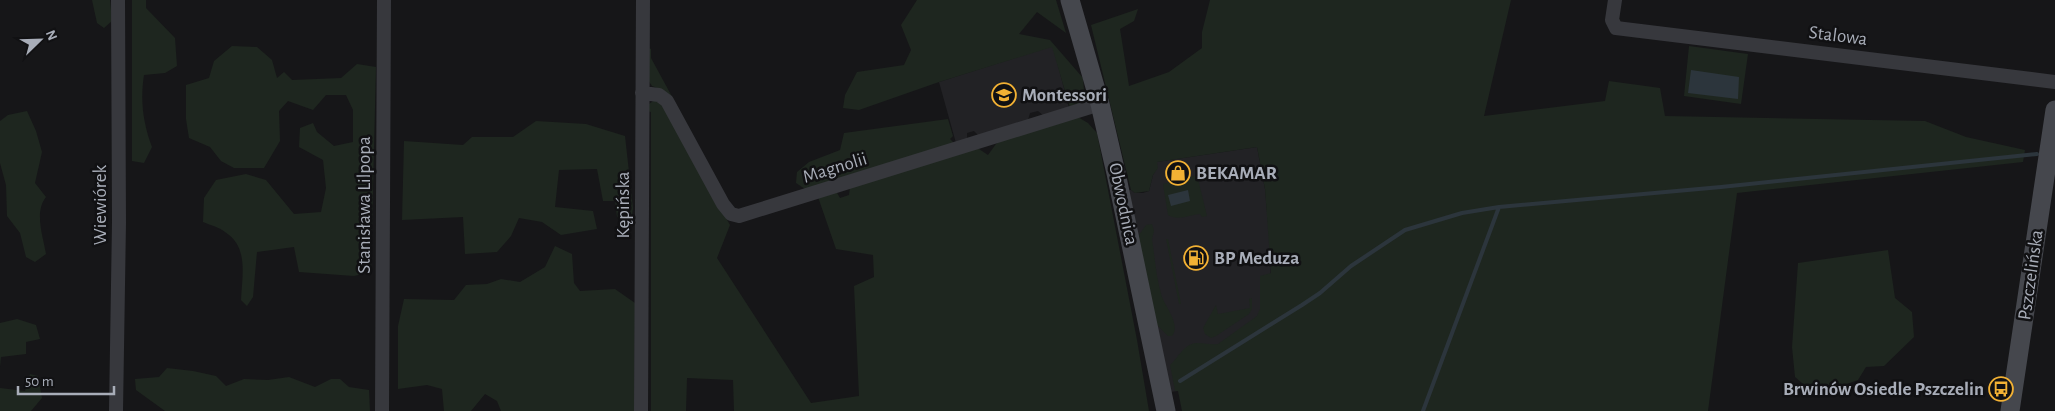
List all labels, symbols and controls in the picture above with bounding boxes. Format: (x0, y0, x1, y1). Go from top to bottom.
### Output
north arrow (15, 15, 65, 65)
street label: Stalowa (1808, 23, 1869, 49)
text: N (43, 28, 59, 43)
school or university icon: Montessori (991, 82, 1017, 108)
place label: Montessori (1022, 86, 1107, 105)
street label: Stanisława Lilpopa (355, 136, 374, 274)
street label: Magnolii (801, 149, 869, 187)
shop icon: BEKAMAR (1165, 160, 1191, 186)
street label: Obwodnica (1105, 161, 1141, 247)
street label: Wiewiórek (91, 164, 110, 245)
place label: BEKAMAR (1196, 164, 1277, 183)
street label: Kępińska (614, 171, 633, 238)
street label: Pszczelińska (2015, 228, 2047, 321)
fuel station icon: BP Meduza (1183, 245, 1209, 271)
place label: BP Meduza (1214, 249, 1299, 268)
scale bar (18, 364, 114, 396)
text: 50 m (25, 374, 54, 389)
bus stop icon: Brwinów Osiedle Pszczelin (1988, 376, 2014, 402)
place label: Brwinów Osiedle Pszczelin (1783, 380, 1984, 399)

